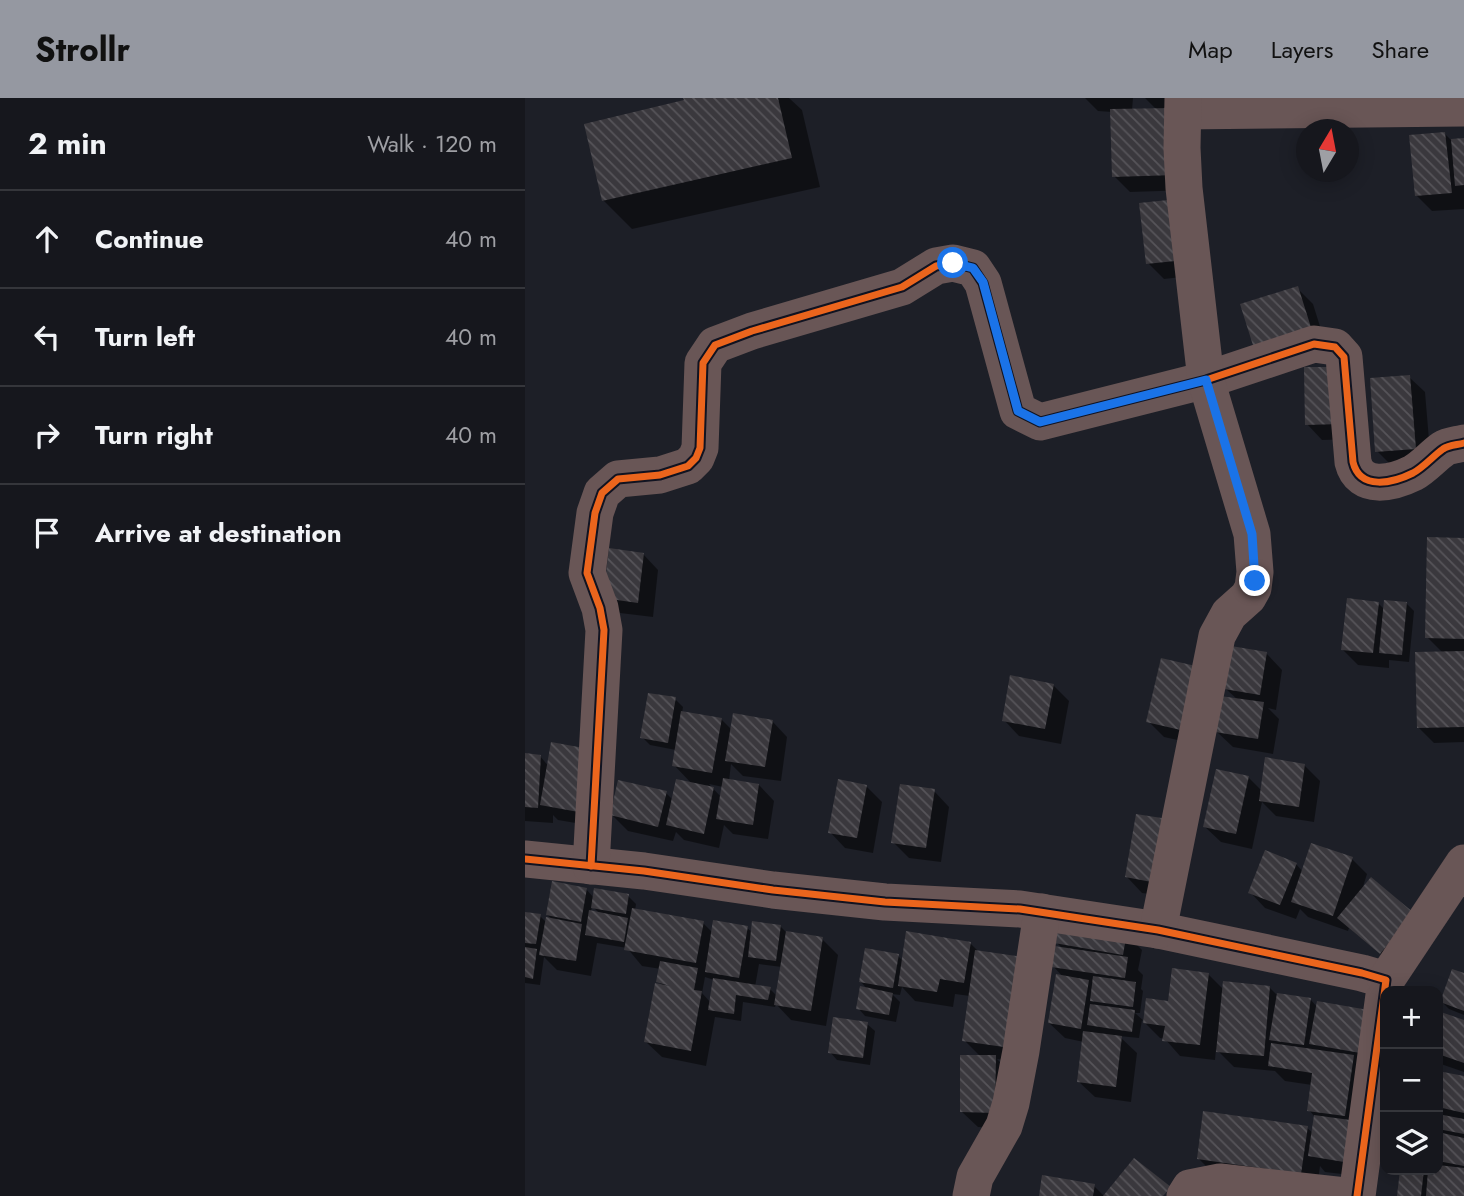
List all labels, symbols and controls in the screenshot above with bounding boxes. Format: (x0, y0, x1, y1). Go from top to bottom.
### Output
text: Strollr (35, 26, 130, 73)
text: Map (1188, 32, 1233, 67)
text: Layers (1271, 32, 1333, 67)
text: Share (1371, 32, 1429, 67)
north arrow (1296, 119, 1359, 182)
text: 2 min (28, 122, 107, 165)
text: Walk · 120 m (367, 127, 497, 161)
icon: ahead (28, 220, 66, 258)
text: Continue (95, 220, 204, 258)
text: 40 m (445, 222, 497, 256)
route start (937, 247, 968, 278)
icon: left (28, 318, 66, 356)
text: Turn left (95, 318, 195, 356)
text: 40 m (445, 320, 497, 354)
icon: right (28, 416, 66, 454)
text: Turn right (95, 416, 213, 454)
text: 40 m (445, 418, 497, 452)
icon: arrive (28, 514, 66, 552)
text: Arrive at destination (95, 514, 342, 552)
route end (1239, 565, 1270, 596)
map controls (1380, 986, 1443, 1175)
button: + (1380, 986, 1443, 1049)
button: − (1380, 1049, 1443, 1112)
button: layers (1380, 1112, 1443, 1175)

